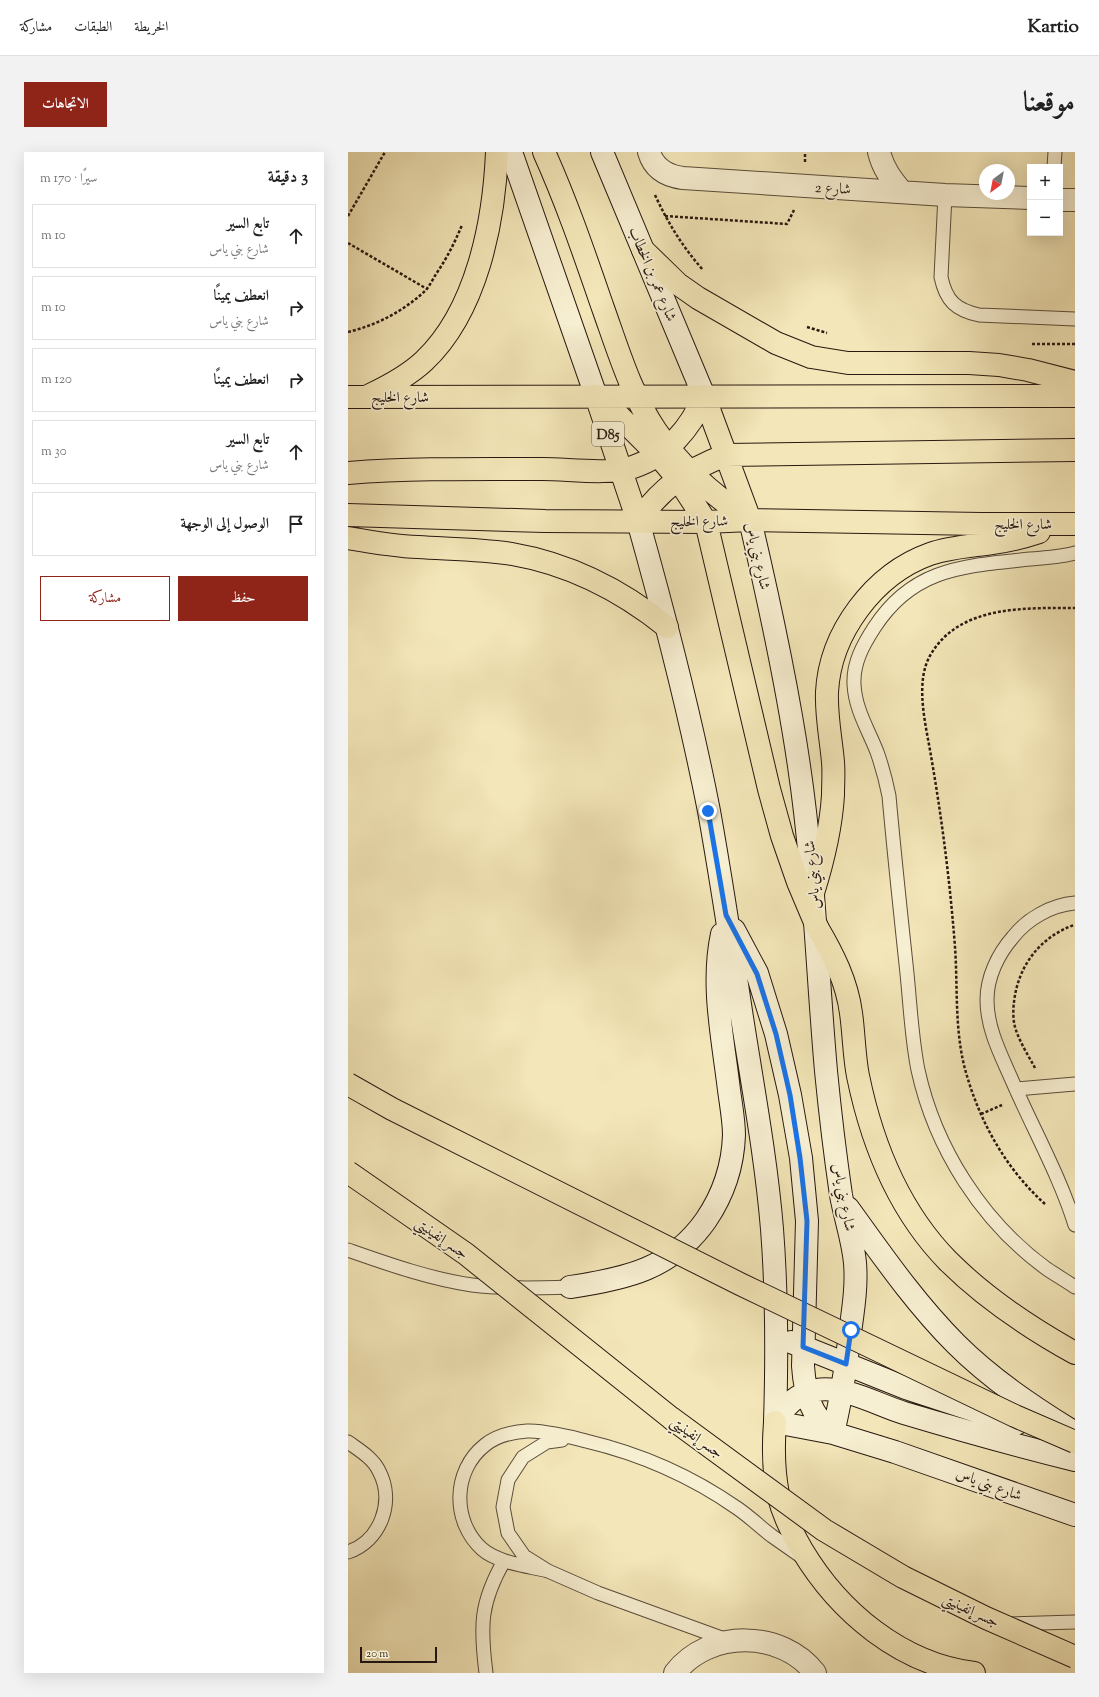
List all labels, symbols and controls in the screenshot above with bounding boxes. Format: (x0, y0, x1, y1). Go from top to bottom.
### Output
text: Kartio (1027, 14, 1079, 41)
text: مشاركة (20, 18, 52, 38)
text: الطبقات (74, 18, 112, 38)
text: الخريطة (134, 18, 168, 38)
button: الاتجاهات (24, 82, 107, 127)
text: موقعنا (1023, 84, 1075, 124)
north arrow (979, 164, 1015, 200)
map controls (1027, 164, 1063, 236)
button: + (1027, 164, 1063, 200)
text: 3 دقيقة (268, 166, 308, 190)
text: سيرًا · 170 m (40, 170, 97, 188)
street label: شارع 2 (814, 178, 852, 202)
button: − (1027, 200, 1063, 236)
text: تابع السير (227, 214, 269, 235)
street label: شارع عمر بن الخطاب (621, 224, 681, 326)
icon: ahead (285, 225, 307, 247)
text: 10 m (41, 227, 66, 245)
text: شارع بني ياس (209, 241, 269, 259)
text: انعطف يمينًا (214, 286, 269, 307)
icon: right (285, 297, 307, 319)
text: 10 m (41, 299, 66, 317)
text: شارع بني ياس (209, 313, 269, 331)
icon: right (285, 369, 307, 391)
text: انعطف يمينًا (214, 370, 269, 391)
text: 120 m (41, 371, 72, 389)
street label: شارع الخليج (371, 388, 429, 411)
road number: D85 (592, 422, 624, 446)
text: تابع السير (227, 430, 269, 451)
icon: ahead (285, 441, 307, 463)
text: 30 m (41, 443, 67, 461)
text: شارع بني ياس (209, 457, 269, 475)
street label: شارع الخليج (670, 511, 728, 536)
icon: arrive (285, 513, 307, 535)
text: الوصول إلى الوجهة (180, 514, 269, 535)
street label: شارع الخليج (994, 515, 1052, 538)
street label: شارع بني ياس (737, 520, 775, 593)
button: مشاركة (40, 576, 170, 621)
button: حفظ (178, 576, 308, 621)
route end (699, 802, 717, 820)
street label: شارع بني ياس (800, 839, 829, 910)
street label: شارع بني ياس (824, 1161, 859, 1233)
street label: جسر إنفينيتي (409, 1213, 472, 1267)
route start (842, 1321, 860, 1339)
street label: جسر إنفينيتي (664, 1412, 727, 1466)
street label: شارع بني ياس (952, 1464, 1024, 1509)
street label: جسر إنفينيتي (938, 1589, 1002, 1636)
scale bar (360, 1645, 437, 1664)
text: 20 m (366, 1646, 388, 1662)

